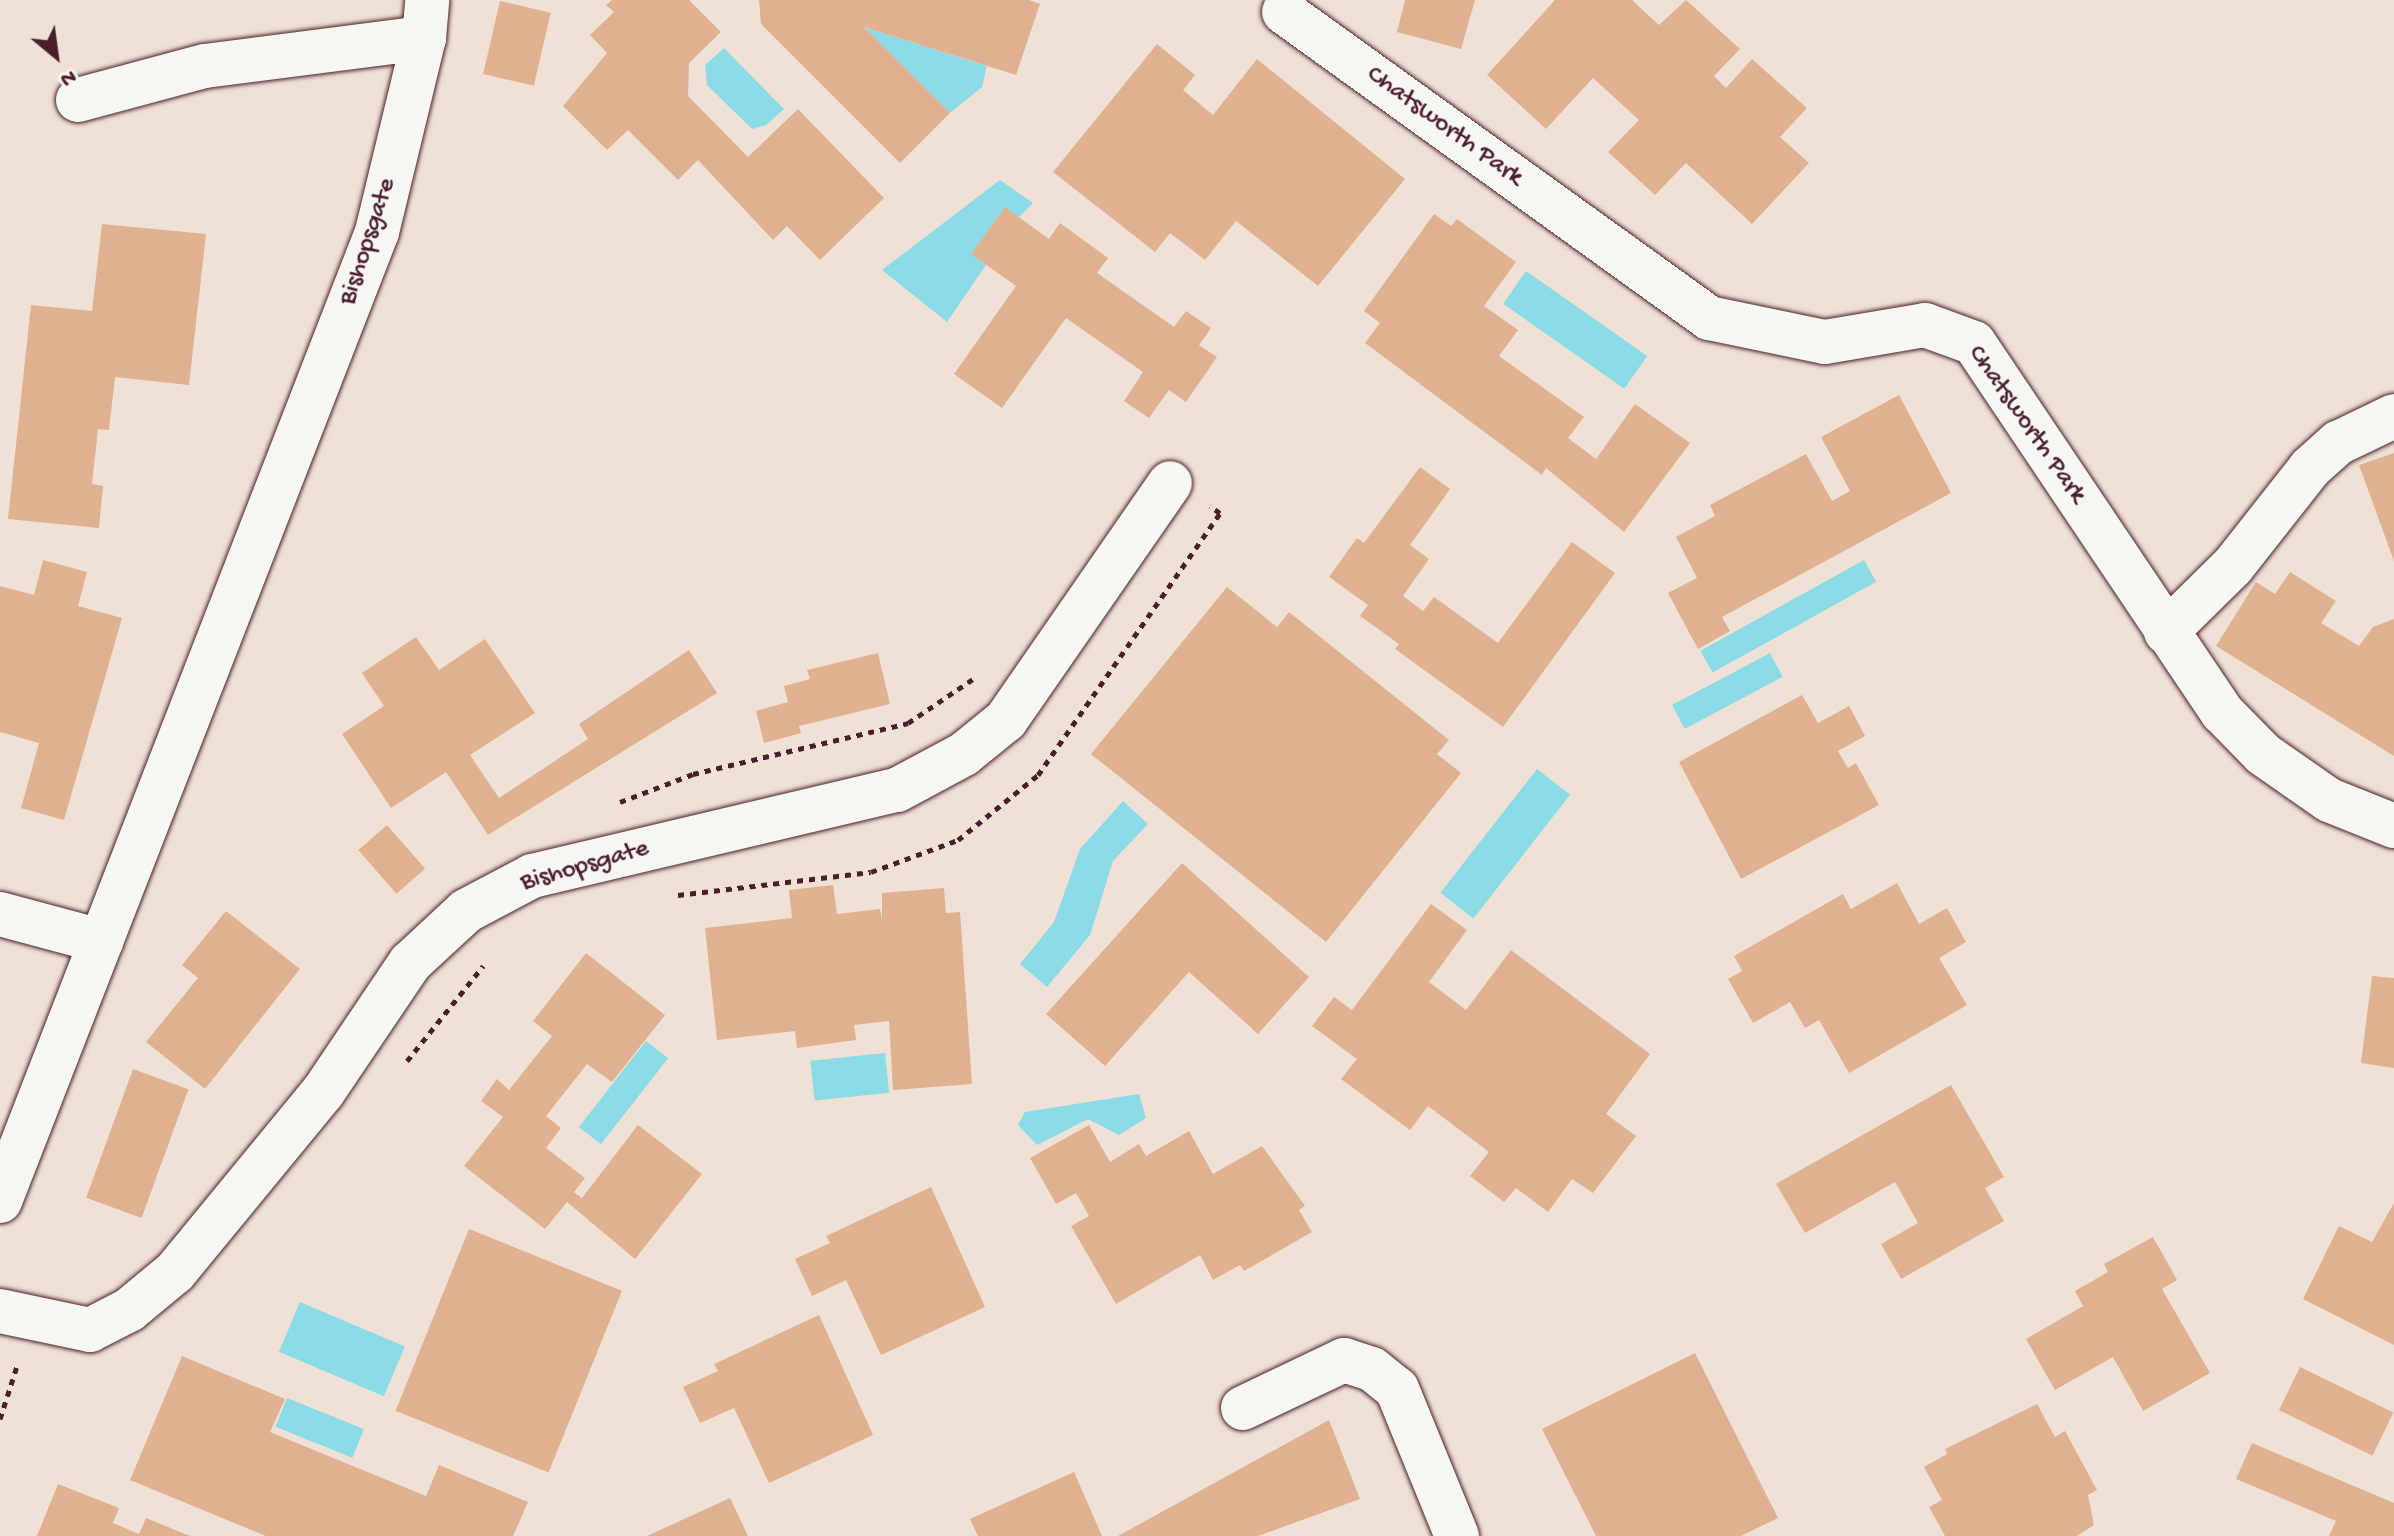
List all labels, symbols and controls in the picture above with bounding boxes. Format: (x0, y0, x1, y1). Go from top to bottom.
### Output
north arrow (16, 16, 96, 96)
street label: Chatsworth Park (1360, 60, 1528, 194)
text: N (55, 62, 80, 92)
street label: Bishopsgate (334, 175, 404, 309)
street label: Chatsworth Park (1960, 340, 2092, 510)
street label: Bishopsgate (517, 834, 653, 900)

